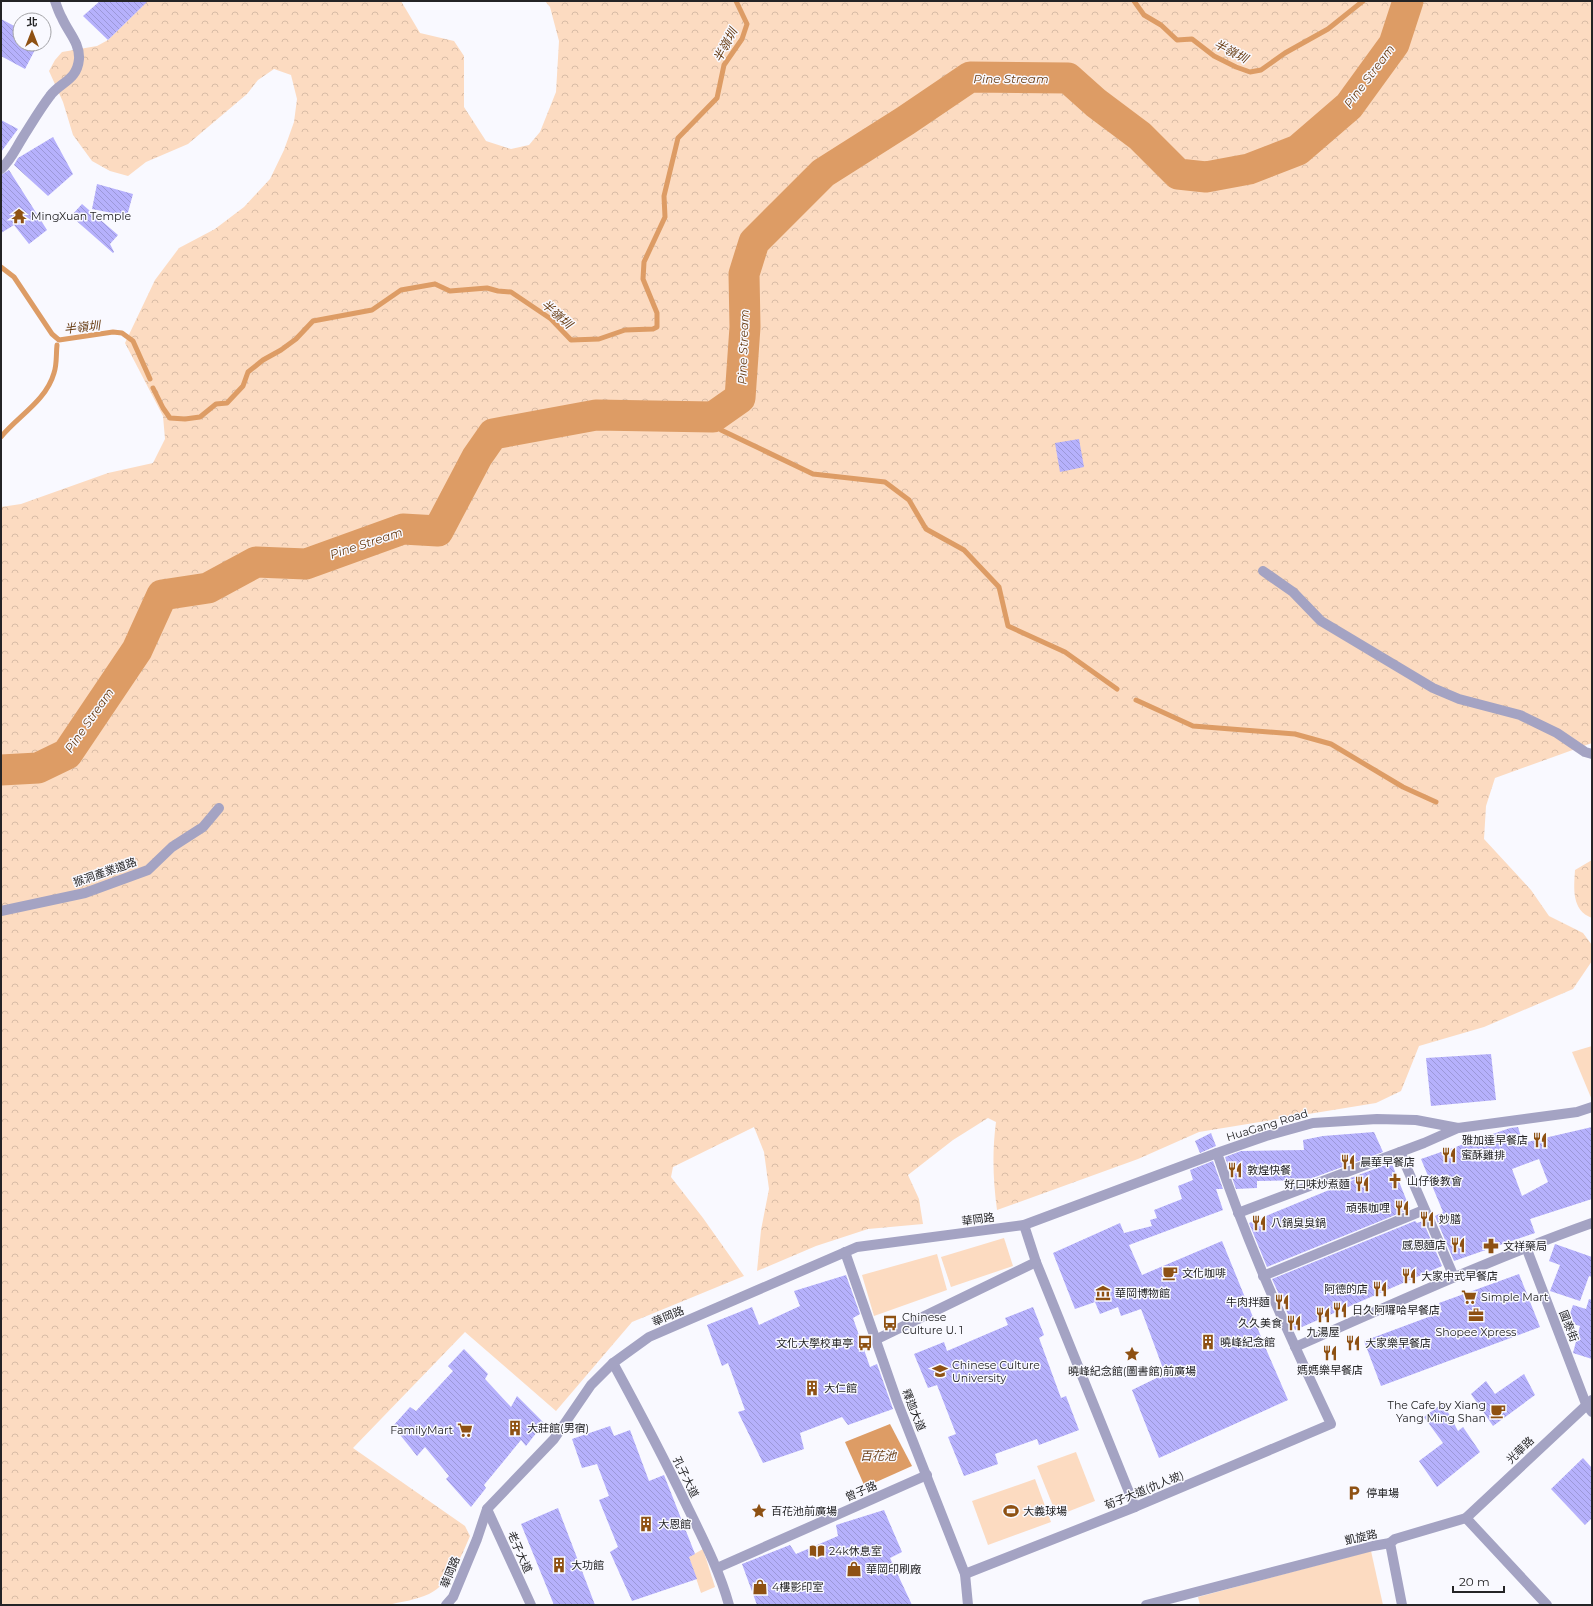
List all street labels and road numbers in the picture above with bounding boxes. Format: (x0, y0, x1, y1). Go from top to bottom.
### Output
street label: 猴洞產業道路 (72, 855, 138, 889)
street label: HuaGang Road (1225, 1106, 1309, 1144)
street label: 華岡路 (961, 1210, 995, 1228)
street label: 華岡路 (650, 1303, 686, 1329)
street label: 國泰街 (1557, 1308, 1581, 1344)
street label: 釋迦大道 (899, 1387, 929, 1433)
street label: 光華路 (1503, 1434, 1537, 1466)
street label: 孔子大道 (670, 1454, 702, 1500)
street label: 荀子大道(仇人坡) (1102, 1468, 1186, 1512)
street label: 曾子路 (843, 1478, 879, 1504)
street label: 凱旋路 (1343, 1526, 1379, 1548)
street label: 老子大道 (505, 1529, 535, 1575)
street label: 華岡路 (437, 1554, 463, 1590)

